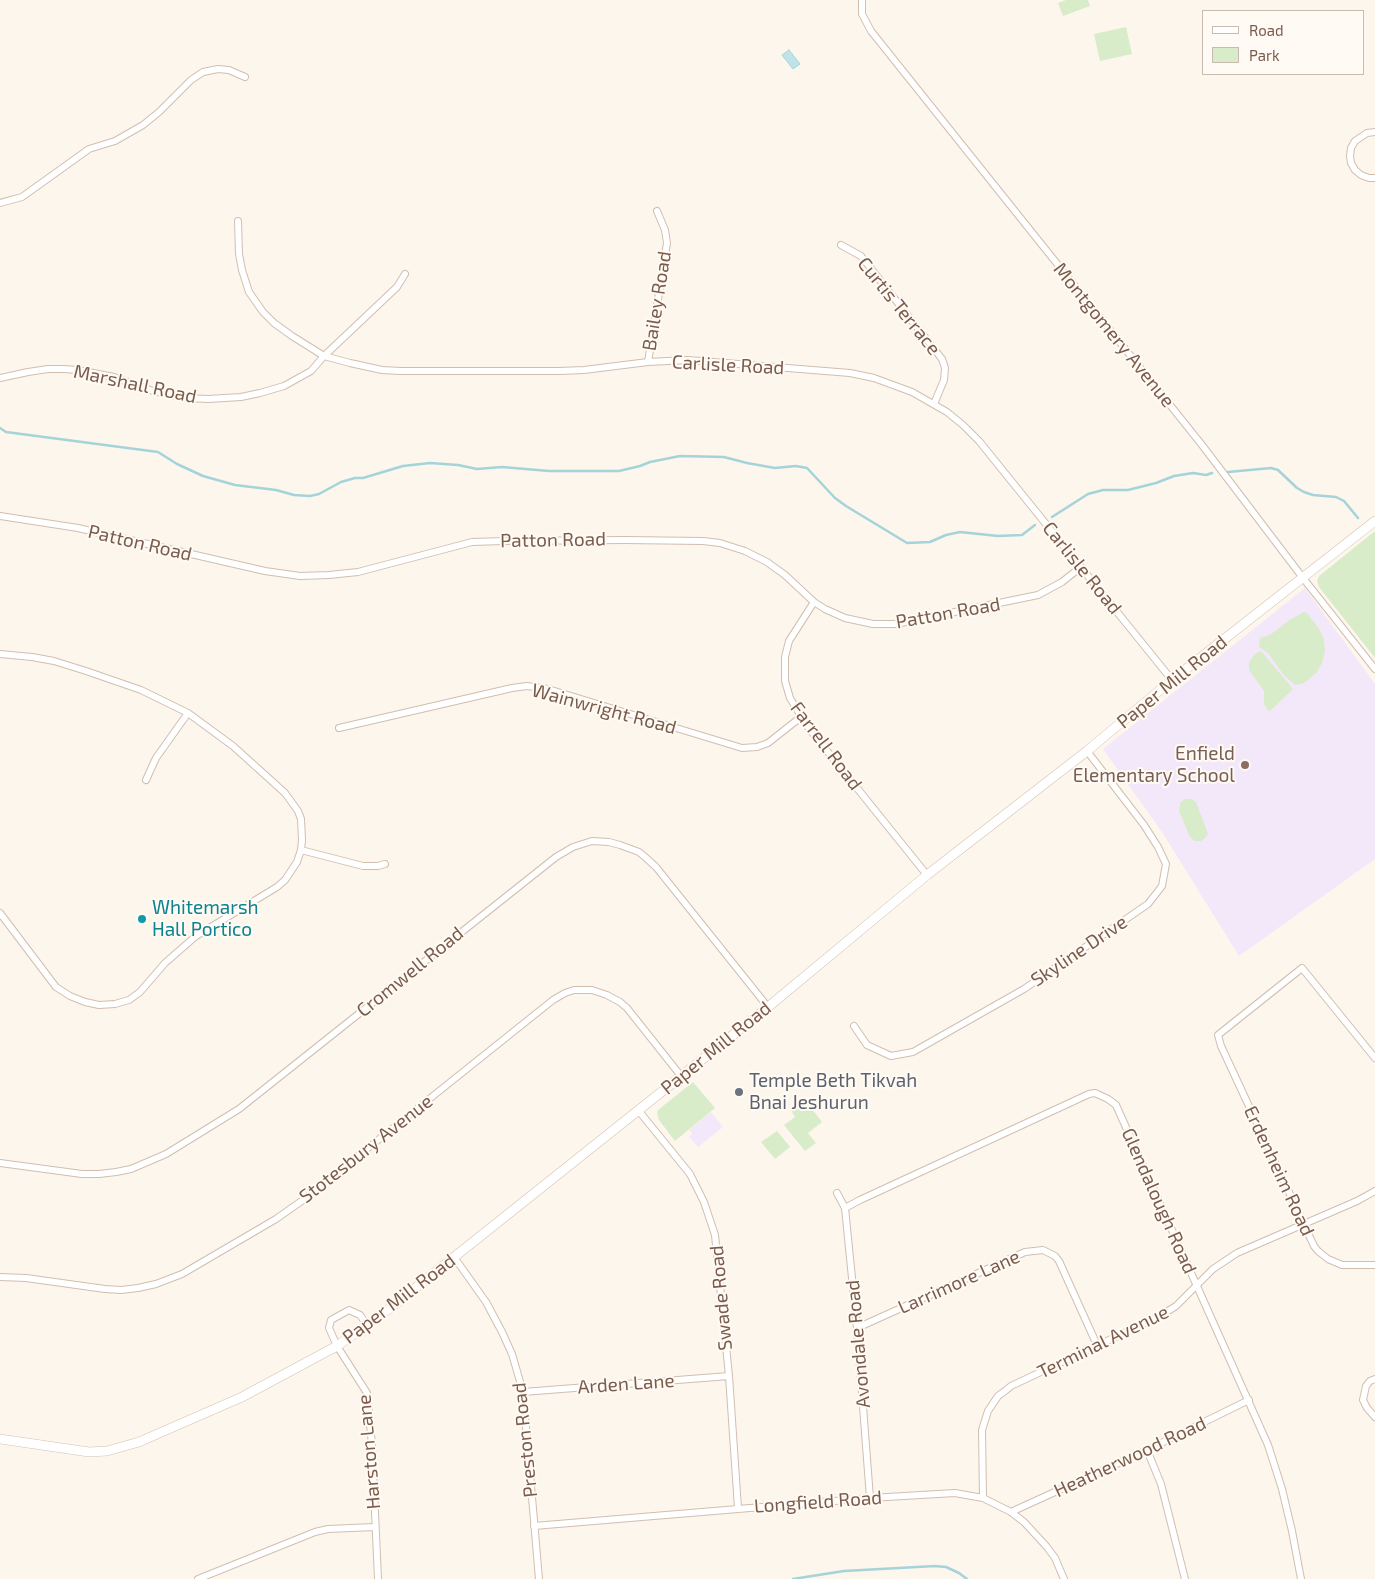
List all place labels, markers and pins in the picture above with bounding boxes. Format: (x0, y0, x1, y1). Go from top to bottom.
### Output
place label: Enfield Elementary School (1073, 743, 1235, 787)
marker: Enfield Elementary School (1239, 759, 1251, 771)
place label: Whitemarsh Hall Portico (152, 897, 259, 941)
marker: Whitemarsh Hall Portico (136, 913, 148, 925)
place label: Temple Beth Tikvah Bnai Jeshurun (749, 1070, 917, 1114)
marker: Temple Beth Tikvah Bnai Jeshurun (733, 1086, 745, 1098)

